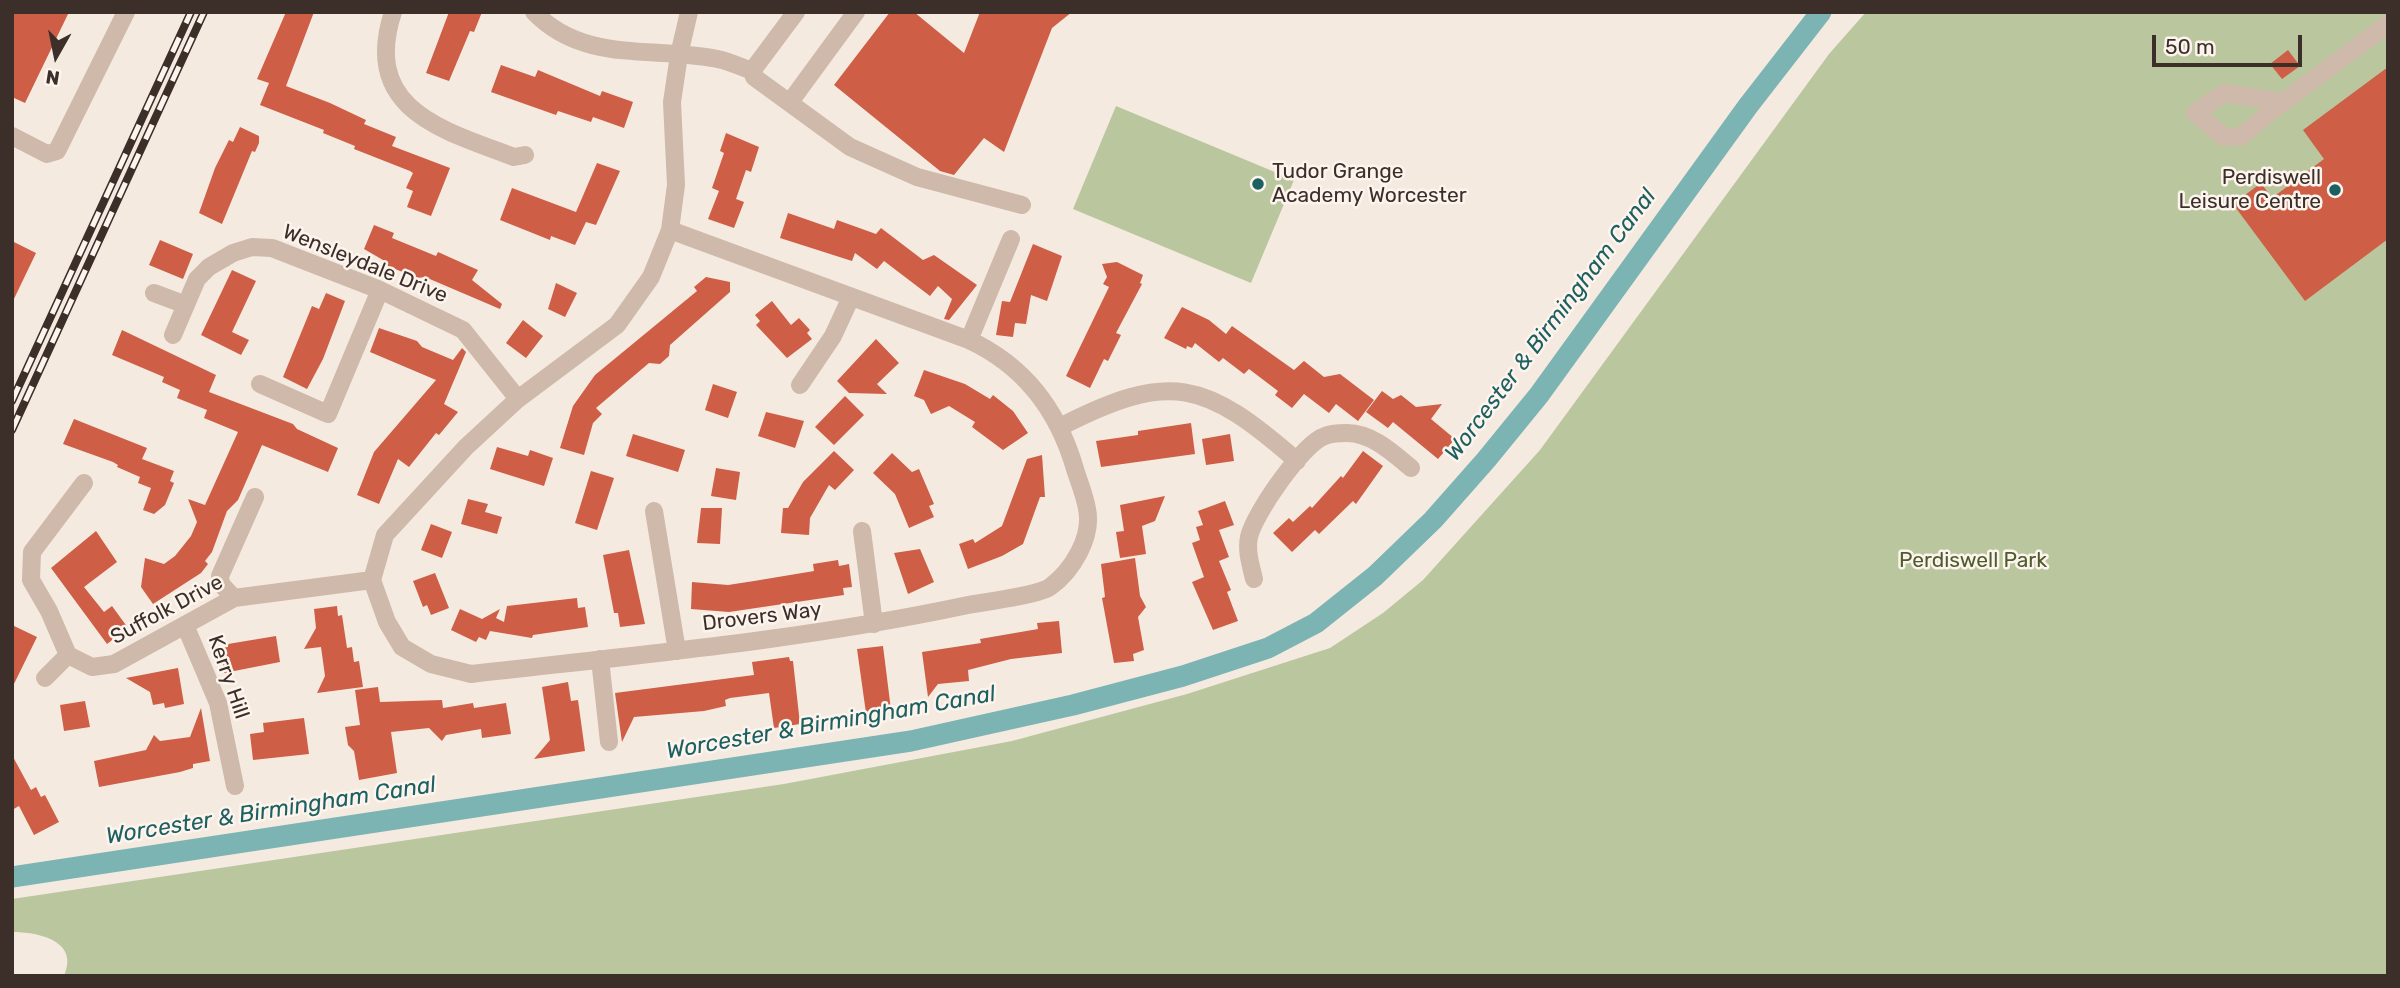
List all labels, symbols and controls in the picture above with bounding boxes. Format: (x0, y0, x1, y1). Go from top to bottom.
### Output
north arrow (21, 21, 91, 91)
scale bar (2155, 21, 2306, 65)
text: 50 m (2165, 34, 2215, 59)
text: N (44, 65, 61, 90)
place label: Tudor Grange Academy Worcester (1272, 159, 1467, 209)
place label: Perdiswell Leisure Centre (2178, 165, 2321, 215)
marker: Tudor Grange Academy Worcester (1250, 176, 1266, 192)
marker: Perdiswell Leisure Centre (2327, 182, 2343, 198)
water label: Worcester & Birmingham Canal (1440, 183, 1662, 467)
street label: Wensleydale Drive (279, 219, 451, 309)
park label: Perdiswell Park (1899, 548, 2047, 574)
street label: Suffolk Drive (106, 570, 228, 650)
street label: Drovers Way (701, 597, 823, 637)
street label: Kerry Hill (202, 632, 254, 722)
water label: Worcester & Birmingham Canal (664, 680, 998, 766)
water label: Worcester & Birmingham Canal (104, 771, 438, 851)

